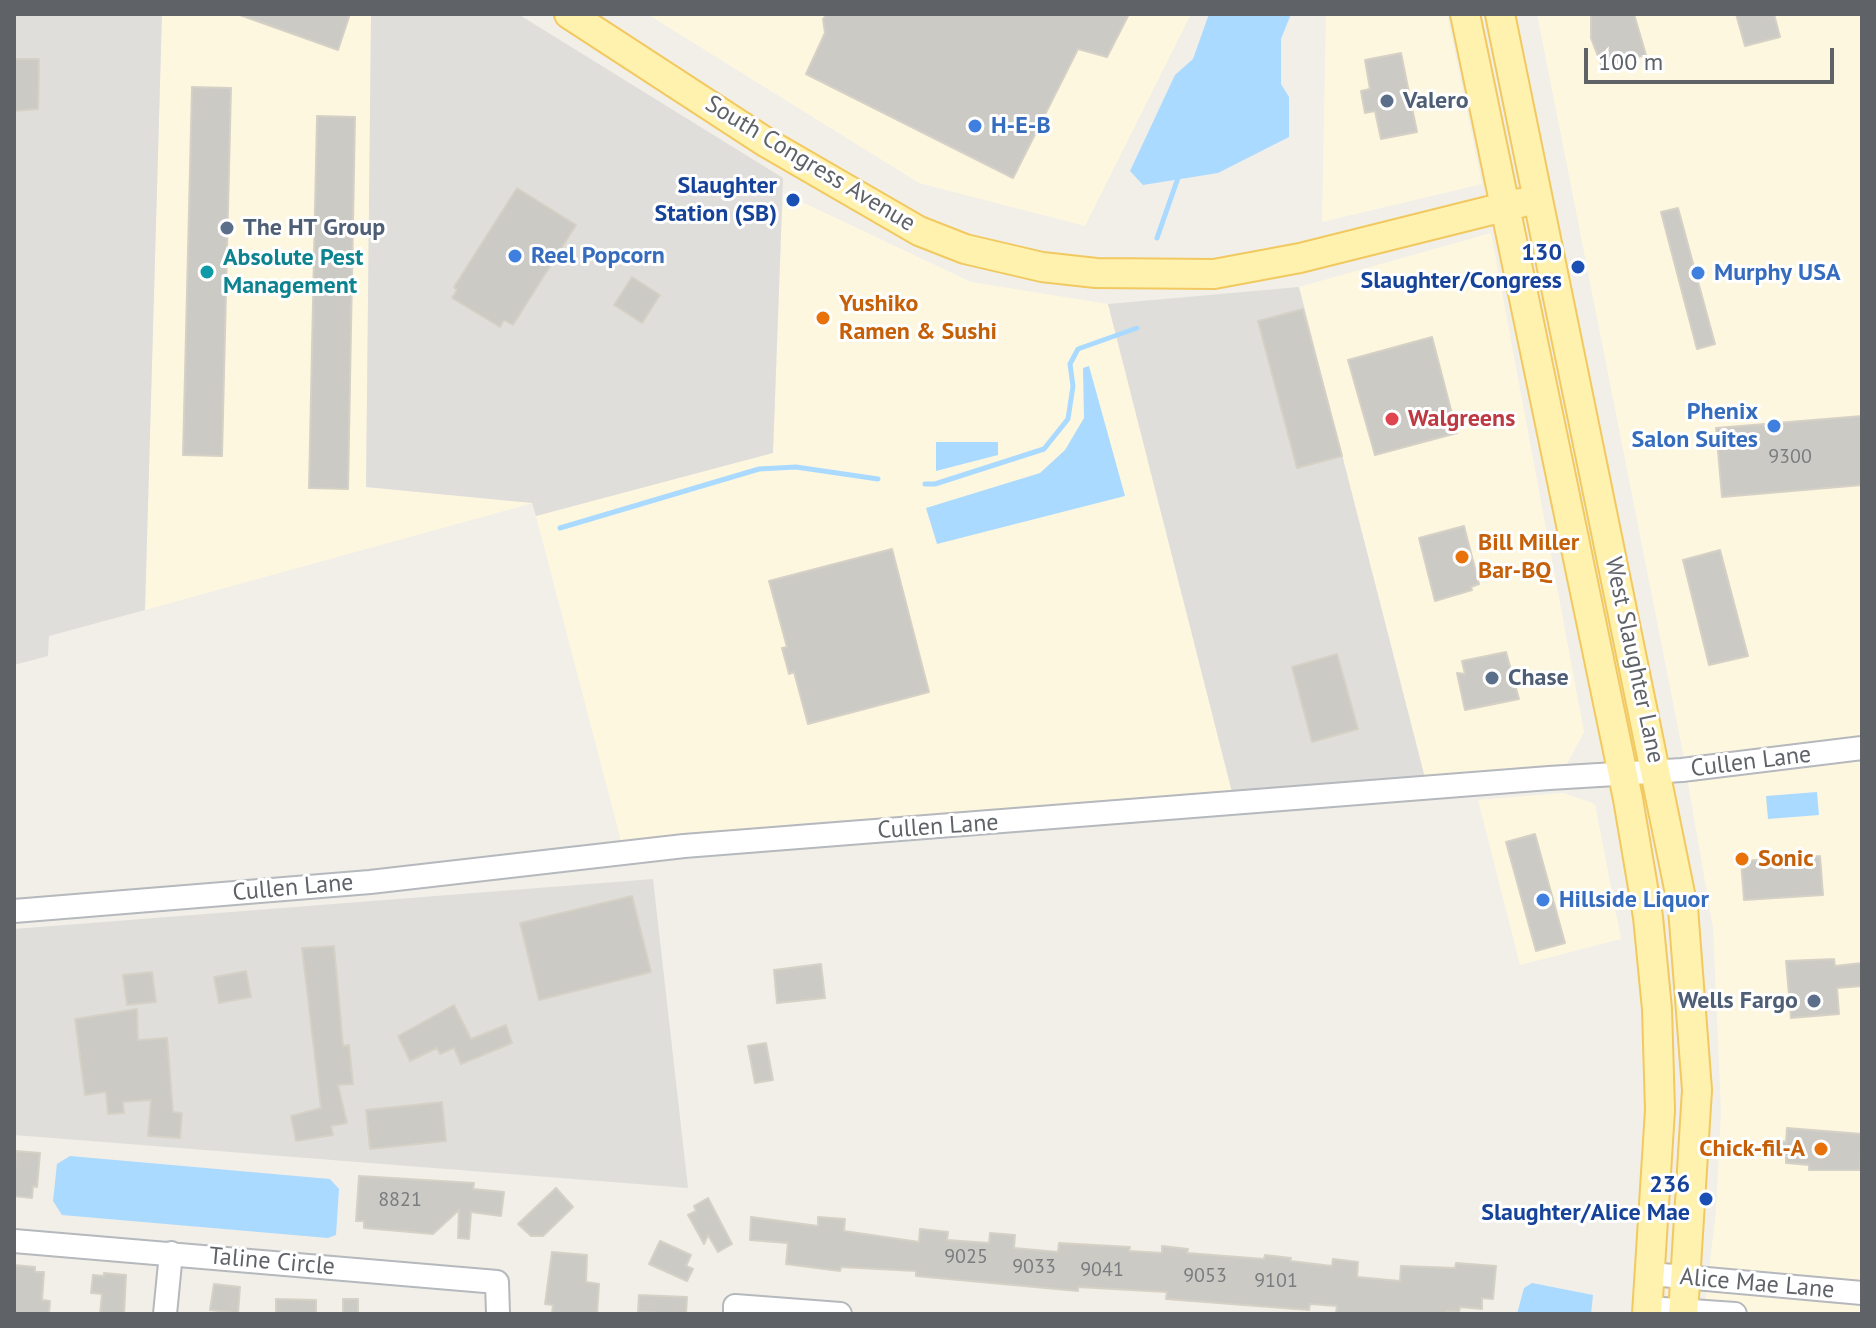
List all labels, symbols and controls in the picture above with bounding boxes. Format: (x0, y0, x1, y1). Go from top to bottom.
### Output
scale bar (1588, 32, 1838, 82)
text: 100 m (1598, 46, 1663, 77)
place label: Valero (1403, 87, 1469, 115)
street label: South Congress Avenue (700, 90, 920, 238)
marker: Valero (1378, 92, 1396, 110)
place label: H-E-B (991, 112, 1051, 140)
marker: H-E-B (966, 117, 984, 135)
place label: Slaughter Station (SB) (655, 172, 777, 228)
marker: Slaughter Station (SB) (784, 191, 802, 209)
place label: The HT Group (243, 214, 385, 242)
marker: The HT Group (218, 219, 236, 237)
place label: 130 Slaughter/Congress (1361, 239, 1562, 295)
place label: Reel Popcorn (531, 242, 665, 270)
place label: Absolute Pest Management (223, 244, 363, 300)
marker: Reel Popcorn (506, 247, 524, 265)
marker: 130 Slaughter/Congress (1569, 258, 1587, 276)
place label: Murphy USA (1714, 259, 1840, 287)
marker: Absolute Pest Management (198, 263, 216, 281)
marker: Murphy USA (1689, 264, 1707, 282)
place label: Yushiko Ramen & Sushi (839, 290, 997, 346)
marker: Yushiko Ramen & Sushi (814, 309, 832, 327)
place label: Phenix Salon Suites (1632, 398, 1758, 454)
place label: Walgreens (1408, 405, 1515, 433)
marker: Walgreens (1383, 410, 1401, 428)
marker: Phenix Salon Suites (1765, 417, 1783, 435)
house number: 9300 (1768, 445, 1812, 469)
place label: Bill Miller Bar-BQ (1478, 529, 1579, 585)
marker: Bill Miller Bar-BQ (1453, 548, 1471, 566)
street label: West Slaughter Lane (1598, 554, 1670, 766)
place label: Chase (1508, 664, 1569, 692)
marker: Chase (1483, 669, 1501, 687)
street label: Cullen Lane (1689, 740, 1813, 784)
street label: Cullen Lane (877, 808, 999, 846)
place label: Sonic (1758, 845, 1814, 873)
marker: Sonic (1733, 850, 1751, 868)
street label: Cullen Lane (231, 868, 355, 908)
place label: Hillside Liquor (1559, 886, 1709, 914)
marker: Hillside Liquor (1534, 891, 1552, 909)
place label: Wells Fargo (1678, 987, 1798, 1015)
marker: Wells Fargo (1805, 992, 1823, 1010)
place label: Chick-fil-A (1699, 1135, 1805, 1163)
marker: Chick-fil-A (1812, 1140, 1830, 1158)
place label: 236 Slaughter/Alice Mae (1481, 1171, 1690, 1227)
house number: 8821 (378, 1188, 422, 1212)
marker: 236 Slaughter/Alice Mae (1697, 1190, 1715, 1208)
street label: Taline Circle (208, 1242, 336, 1282)
house number: 9025 (944, 1245, 988, 1269)
house number: 9033 (1012, 1255, 1056, 1279)
house number: 9041 (1080, 1258, 1124, 1282)
street label: Alice Mae Lane (1679, 1263, 1835, 1305)
house number: 9053 (1183, 1264, 1227, 1288)
house number: 9101 (1254, 1269, 1298, 1293)

